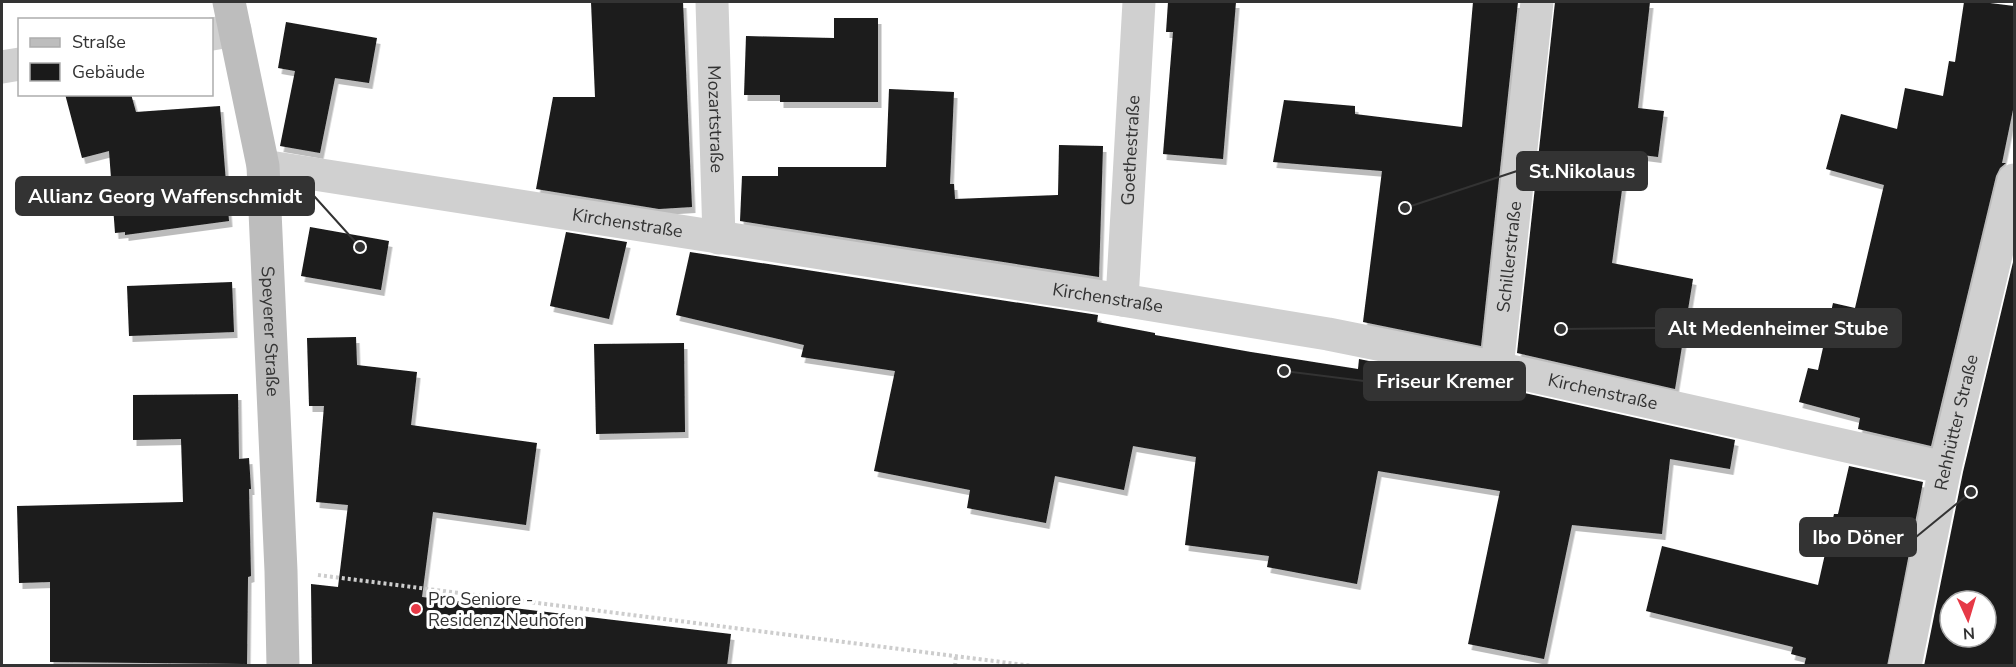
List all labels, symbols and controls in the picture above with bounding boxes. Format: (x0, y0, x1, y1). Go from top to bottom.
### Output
legend (18, 18, 213, 96)
text: Straße (72, 30, 126, 54)
text: Gebäude (72, 60, 145, 84)
street label: Mozartstraße (702, 65, 729, 173)
street label: Goethestraße (1115, 95, 1146, 206)
callout: St.Nikolaus (1517, 152, 1647, 190)
text: St.Nikolaus (1529, 158, 1635, 185)
callout: Allianz Georg Waffenschmidt (16, 177, 314, 215)
text: Allianz Georg Waffenschmidt (28, 183, 302, 210)
street label: Schillerstraße (1491, 200, 1527, 314)
street label: Kirchenstraße (571, 202, 685, 243)
street label: Speyerer Straße (255, 266, 285, 397)
street label: Kirchenstraße (1051, 277, 1165, 319)
callout: Alt Medenheimer Stube (1656, 309, 1901, 347)
text: Alt Medenheimer Stube (1668, 315, 1889, 342)
street label: Rehhütter Straße (1929, 352, 1984, 492)
callout: Friseur Kremer (1364, 362, 1525, 400)
text: Friseur Kremer (1376, 368, 1514, 395)
street label: Kirchenstraße (1546, 368, 1660, 415)
callout: Ibo Döner (1800, 518, 1916, 556)
text: Ibo Döner (1812, 524, 1904, 551)
place label: Pro Seniore - Residenz Neuhofen (428, 587, 584, 632)
north arrow (1938, 589, 1998, 649)
marker: Pro Seniore - Residenz Neuhofen (409, 602, 423, 616)
text: N (1962, 622, 1976, 644)

